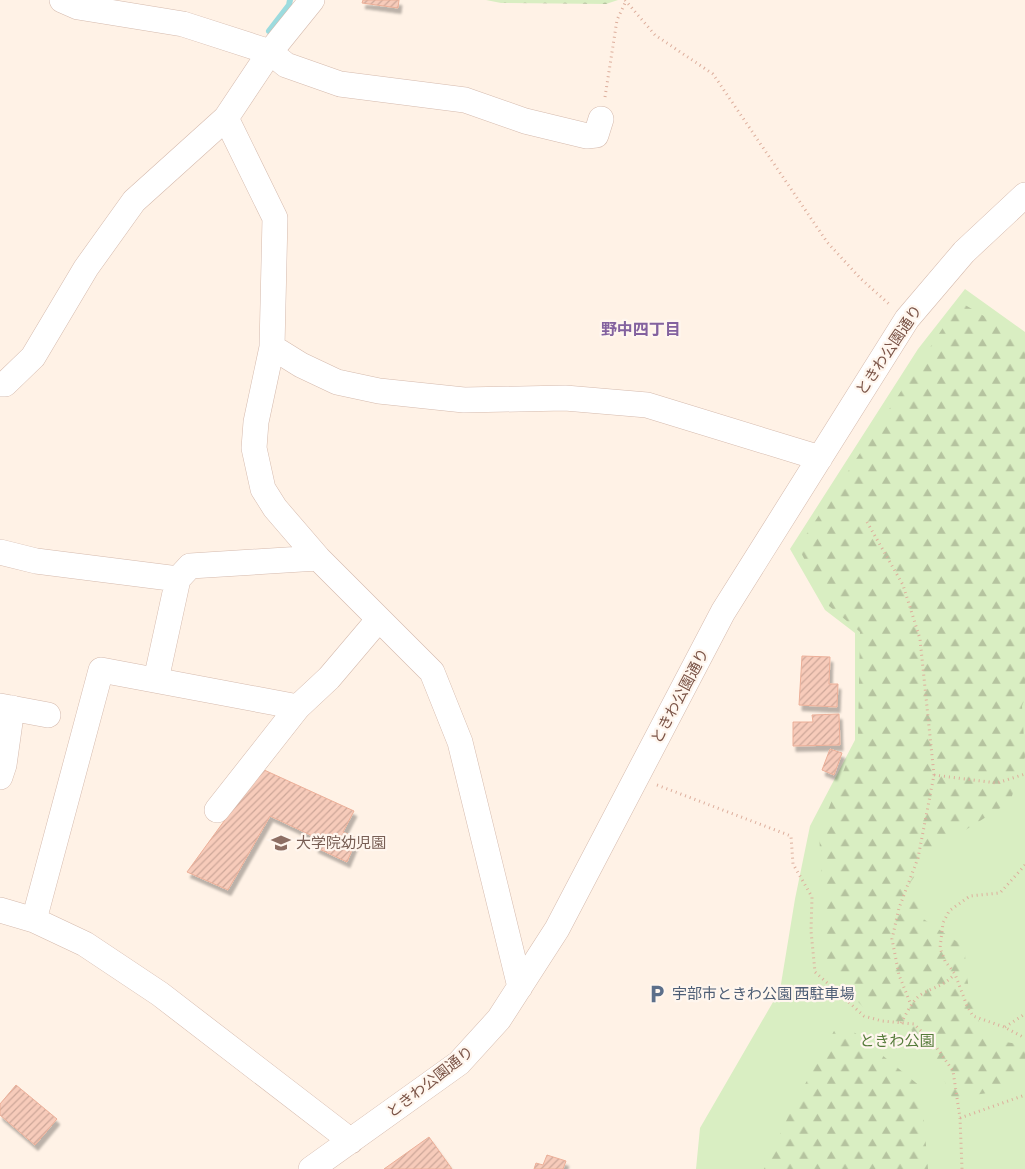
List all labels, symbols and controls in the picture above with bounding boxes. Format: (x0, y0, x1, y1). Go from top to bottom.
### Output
street label: ときわ公園通り (852, 301, 927, 399)
district label: 野中四丁目 (601, 321, 681, 340)
street label: ときわ公園通り (647, 645, 713, 747)
school or university icon: 大学院幼児園 (270, 832, 292, 854)
place label: 大学院幼児園 (296, 834, 386, 853)
parking icon: 宇部市ときわ公園 西駐車場 (646, 983, 668, 1005)
place label: 宇部市ときわ公園 西駐車場 (672, 985, 854, 1004)
park label: ときわ公園 (859, 1032, 935, 1051)
street label: ときわ公園通り (383, 1043, 478, 1122)

